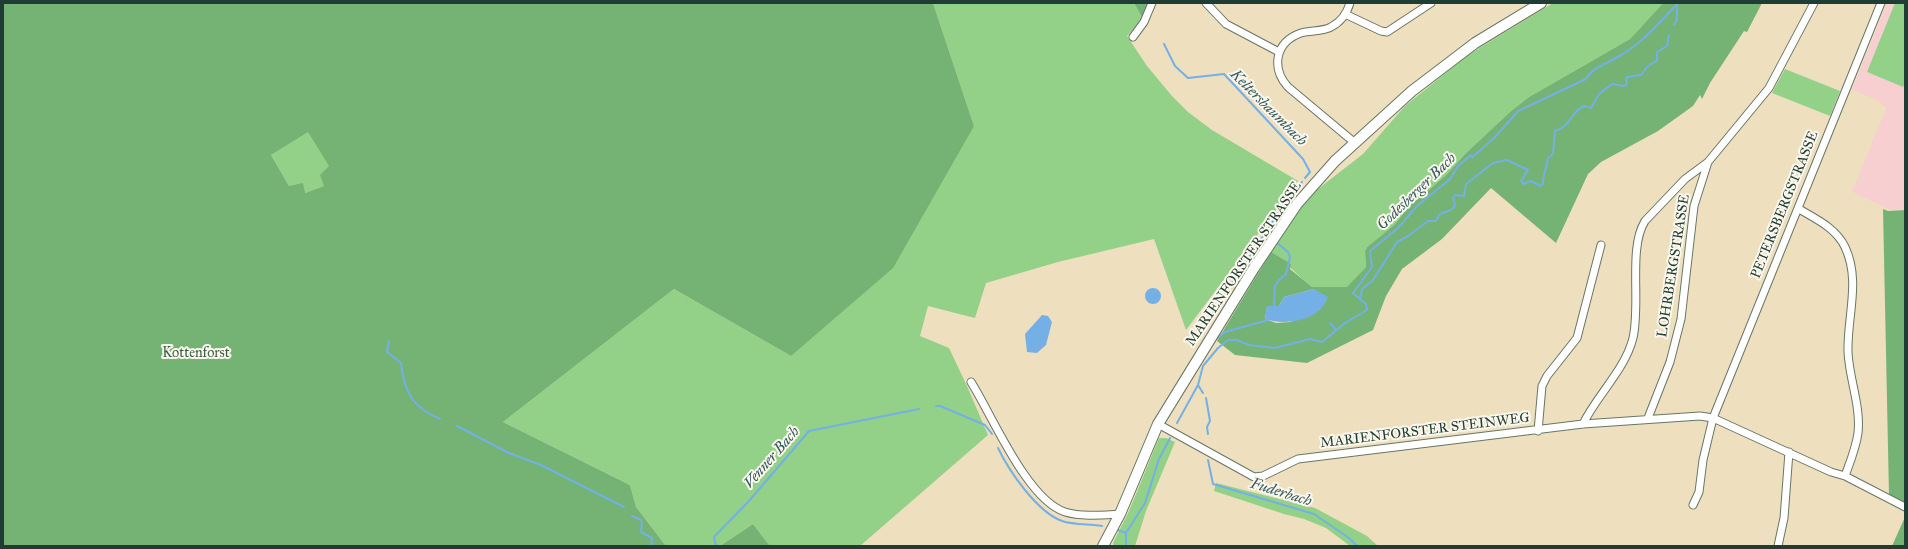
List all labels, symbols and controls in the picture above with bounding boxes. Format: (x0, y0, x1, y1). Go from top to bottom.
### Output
water label: Keltersbaumbach (1226, 66, 1310, 150)
street label: PETERSBERGSTRASSE (1748, 129, 1822, 281)
water label: Godesberger Bach (1374, 150, 1460, 234)
street label: MARIENFORSTER STRASSE (1183, 179, 1305, 349)
street label: LOHRBERGSTRASSE (1654, 193, 1694, 339)
park label: Kottenforst (162, 346, 230, 362)
street label: MARIENFORSTER STEINWEG (1319, 410, 1531, 452)
water label: Venner Bach (740, 423, 804, 493)
water label: Fuderbach (1248, 475, 1314, 511)

